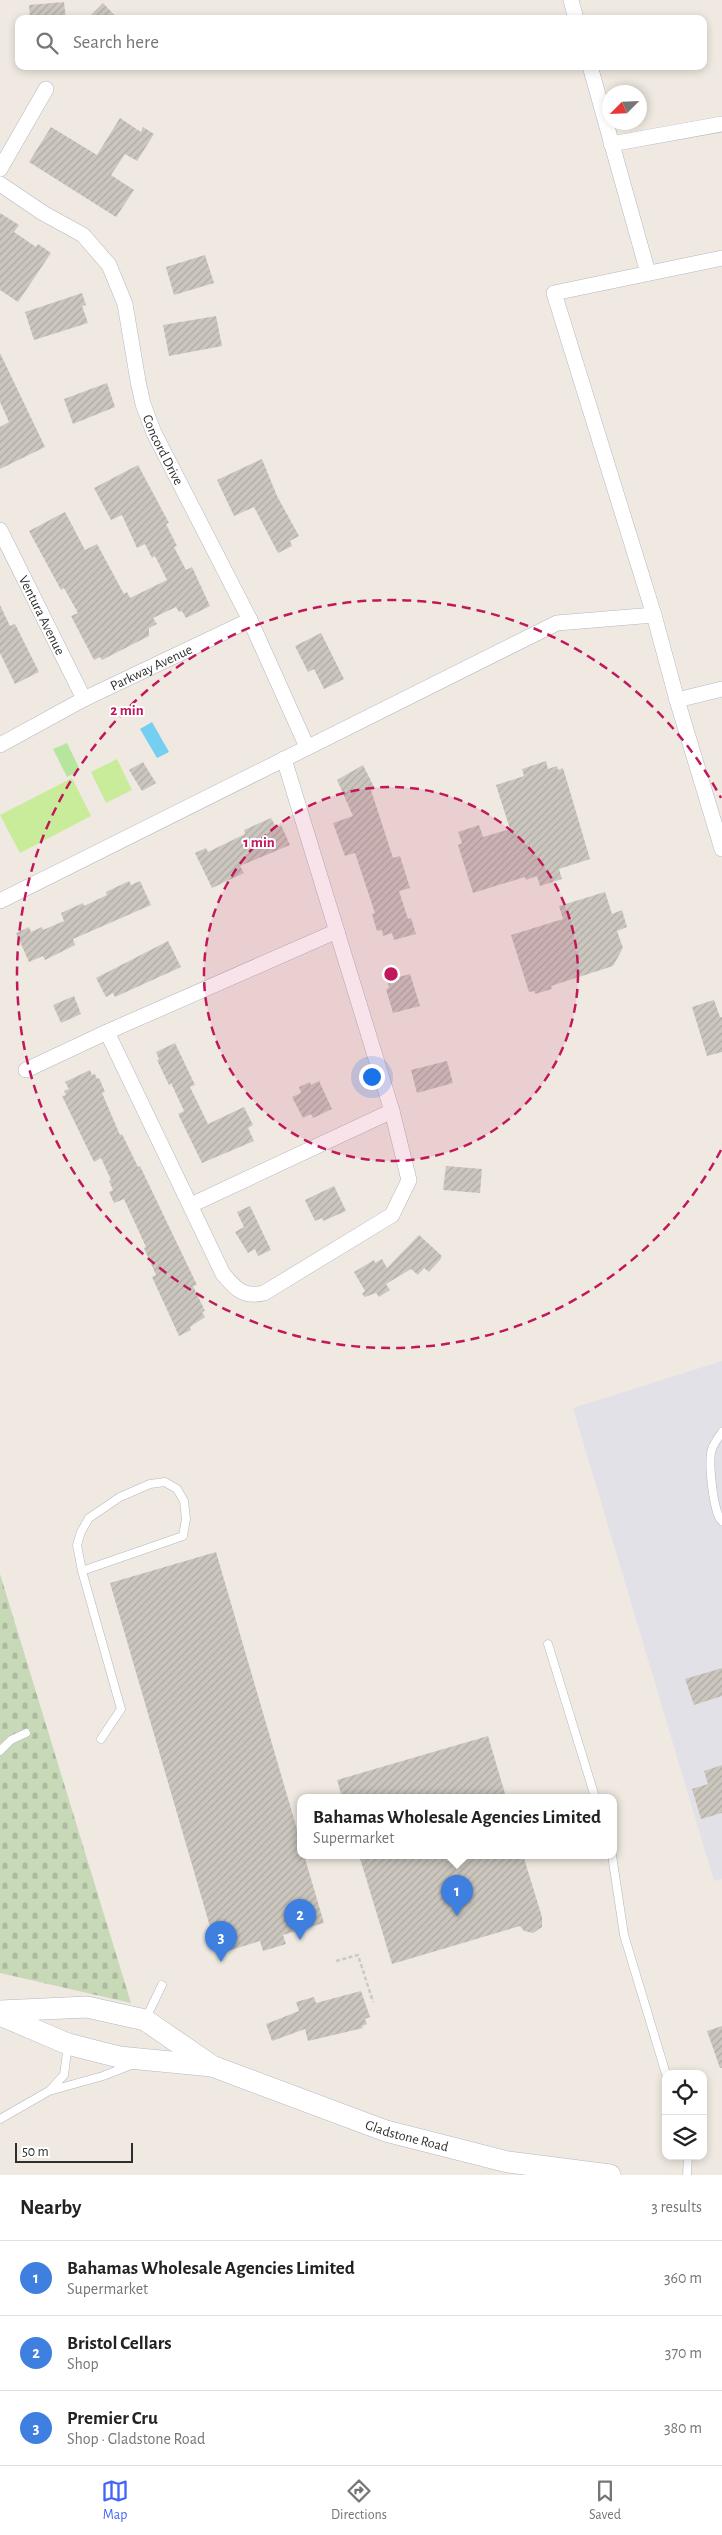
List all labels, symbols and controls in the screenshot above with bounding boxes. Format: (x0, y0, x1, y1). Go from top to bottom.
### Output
search box (15, 15, 707, 70)
icon: search (33, 29, 61, 57)
text: Search here (73, 33, 159, 52)
north arrow (602, 85, 647, 130)
street label: Concord Drive (140, 413, 185, 488)
street label: Ventura Avenue (16, 574, 67, 657)
street label: Parkway Avenue (108, 643, 195, 693)
text: 2 min (110, 703, 144, 718)
text: 1 min (243, 835, 275, 850)
centre of rings (382, 965, 400, 983)
your location (359, 1064, 385, 1090)
popup (297, 1794, 617, 1859)
text: Bahamas Wholesale Agencies Limited (313, 1808, 601, 1827)
text: Supermarket (313, 1830, 394, 1846)
pin: 1 (441, 1875, 473, 1916)
pin: 2 (284, 1899, 316, 1940)
pin: 3 (205, 1921, 237, 1962)
map controls (662, 2070, 707, 2160)
button: locate (662, 2070, 707, 2115)
button: layers (662, 2115, 707, 2160)
street label: Gladstone Road (363, 2118, 450, 2155)
scale bar (15, 2140, 132, 2163)
text: 50 m (22, 2145, 49, 2159)
text: Nearby (20, 2197, 81, 2218)
text: 3 results (651, 2199, 702, 2215)
text: Bahamas Wholesale Agencies Limited (67, 2259, 355, 2278)
text: 1 (33, 2270, 39, 2286)
text: 360 m (664, 2270, 702, 2286)
text: Supermarket (67, 2281, 148, 2297)
text: Bristol Cellars (67, 2334, 172, 2353)
text: 2 (32, 2345, 40, 2361)
text: 370 m (665, 2345, 702, 2361)
text: Shop (67, 2356, 99, 2372)
text: Premier Cru (67, 2409, 158, 2428)
text: 3 (33, 2420, 39, 2436)
text: 380 m (664, 2420, 702, 2436)
text: Shop · Gladstone Road (67, 2431, 205, 2447)
tab: Map (101, 2477, 129, 2524)
tab: Directions (331, 2477, 387, 2524)
tab: Saved (589, 2477, 621, 2524)

